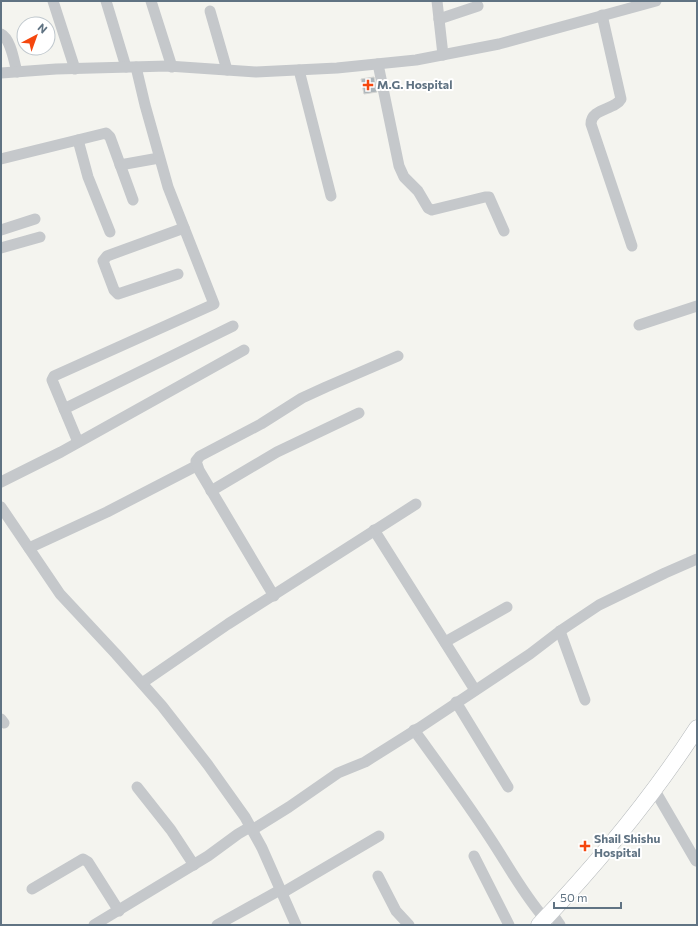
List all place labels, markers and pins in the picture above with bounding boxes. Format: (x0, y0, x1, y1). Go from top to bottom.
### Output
place label: M.G. Hospital (377, 77, 452, 91)
marker: M.G. Hospital (362, 79, 374, 91)
place label: Shail Shishu Hospital (594, 831, 660, 859)
marker: Shail Shishu Hospital (579, 840, 591, 852)

